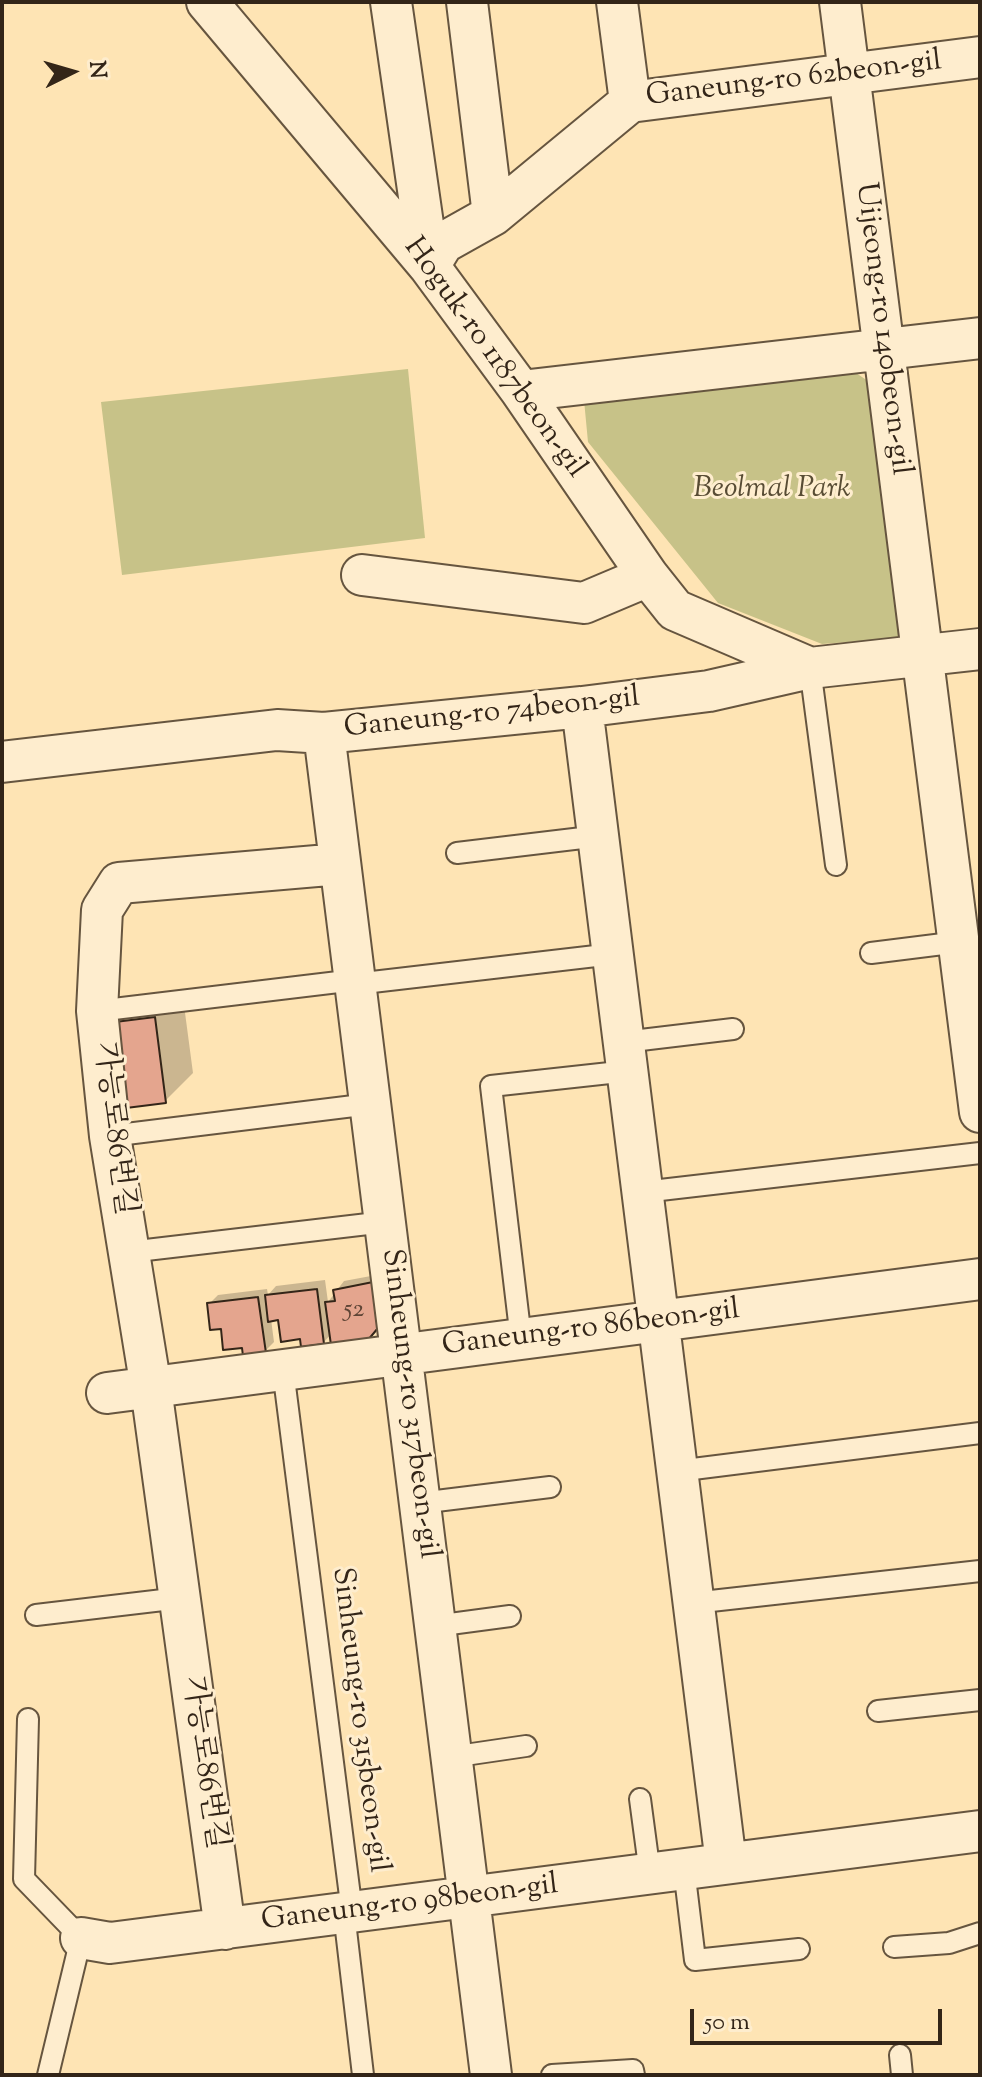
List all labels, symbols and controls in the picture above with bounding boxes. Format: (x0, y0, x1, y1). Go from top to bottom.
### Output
north arrow (32, 32, 112, 112)
street label: Ganeung-ro 62beon-gil (644, 45, 944, 117)
text: N (79, 60, 113, 80)
street label: Uijeong-ro 140beon-gil (845, 181, 917, 477)
street label: Hoguk-ro 1187beon-gil (394, 232, 592, 486)
park label: Beolmal Park (693, 473, 851, 509)
street label: Ganeung-ro 74beon-gil (342, 682, 642, 748)
street label: 가능로86번길 (83, 1040, 141, 1218)
street label: Sinheung-ro 317beon-gil (371, 1247, 445, 1561)
street label: Ganeung-ro 86beon-gil (440, 1294, 742, 1366)
house number: 52 (343, 1296, 365, 1328)
street label: Sinheung-ro 315beon-gil (321, 1565, 395, 1875)
street label: 가능로86번길 (172, 1674, 232, 1852)
street label: Ganeung-ro 98beon-gil (260, 1869, 560, 1941)
scale bar (694, 1993, 946, 2043)
text: 50 m (704, 2006, 750, 2040)

